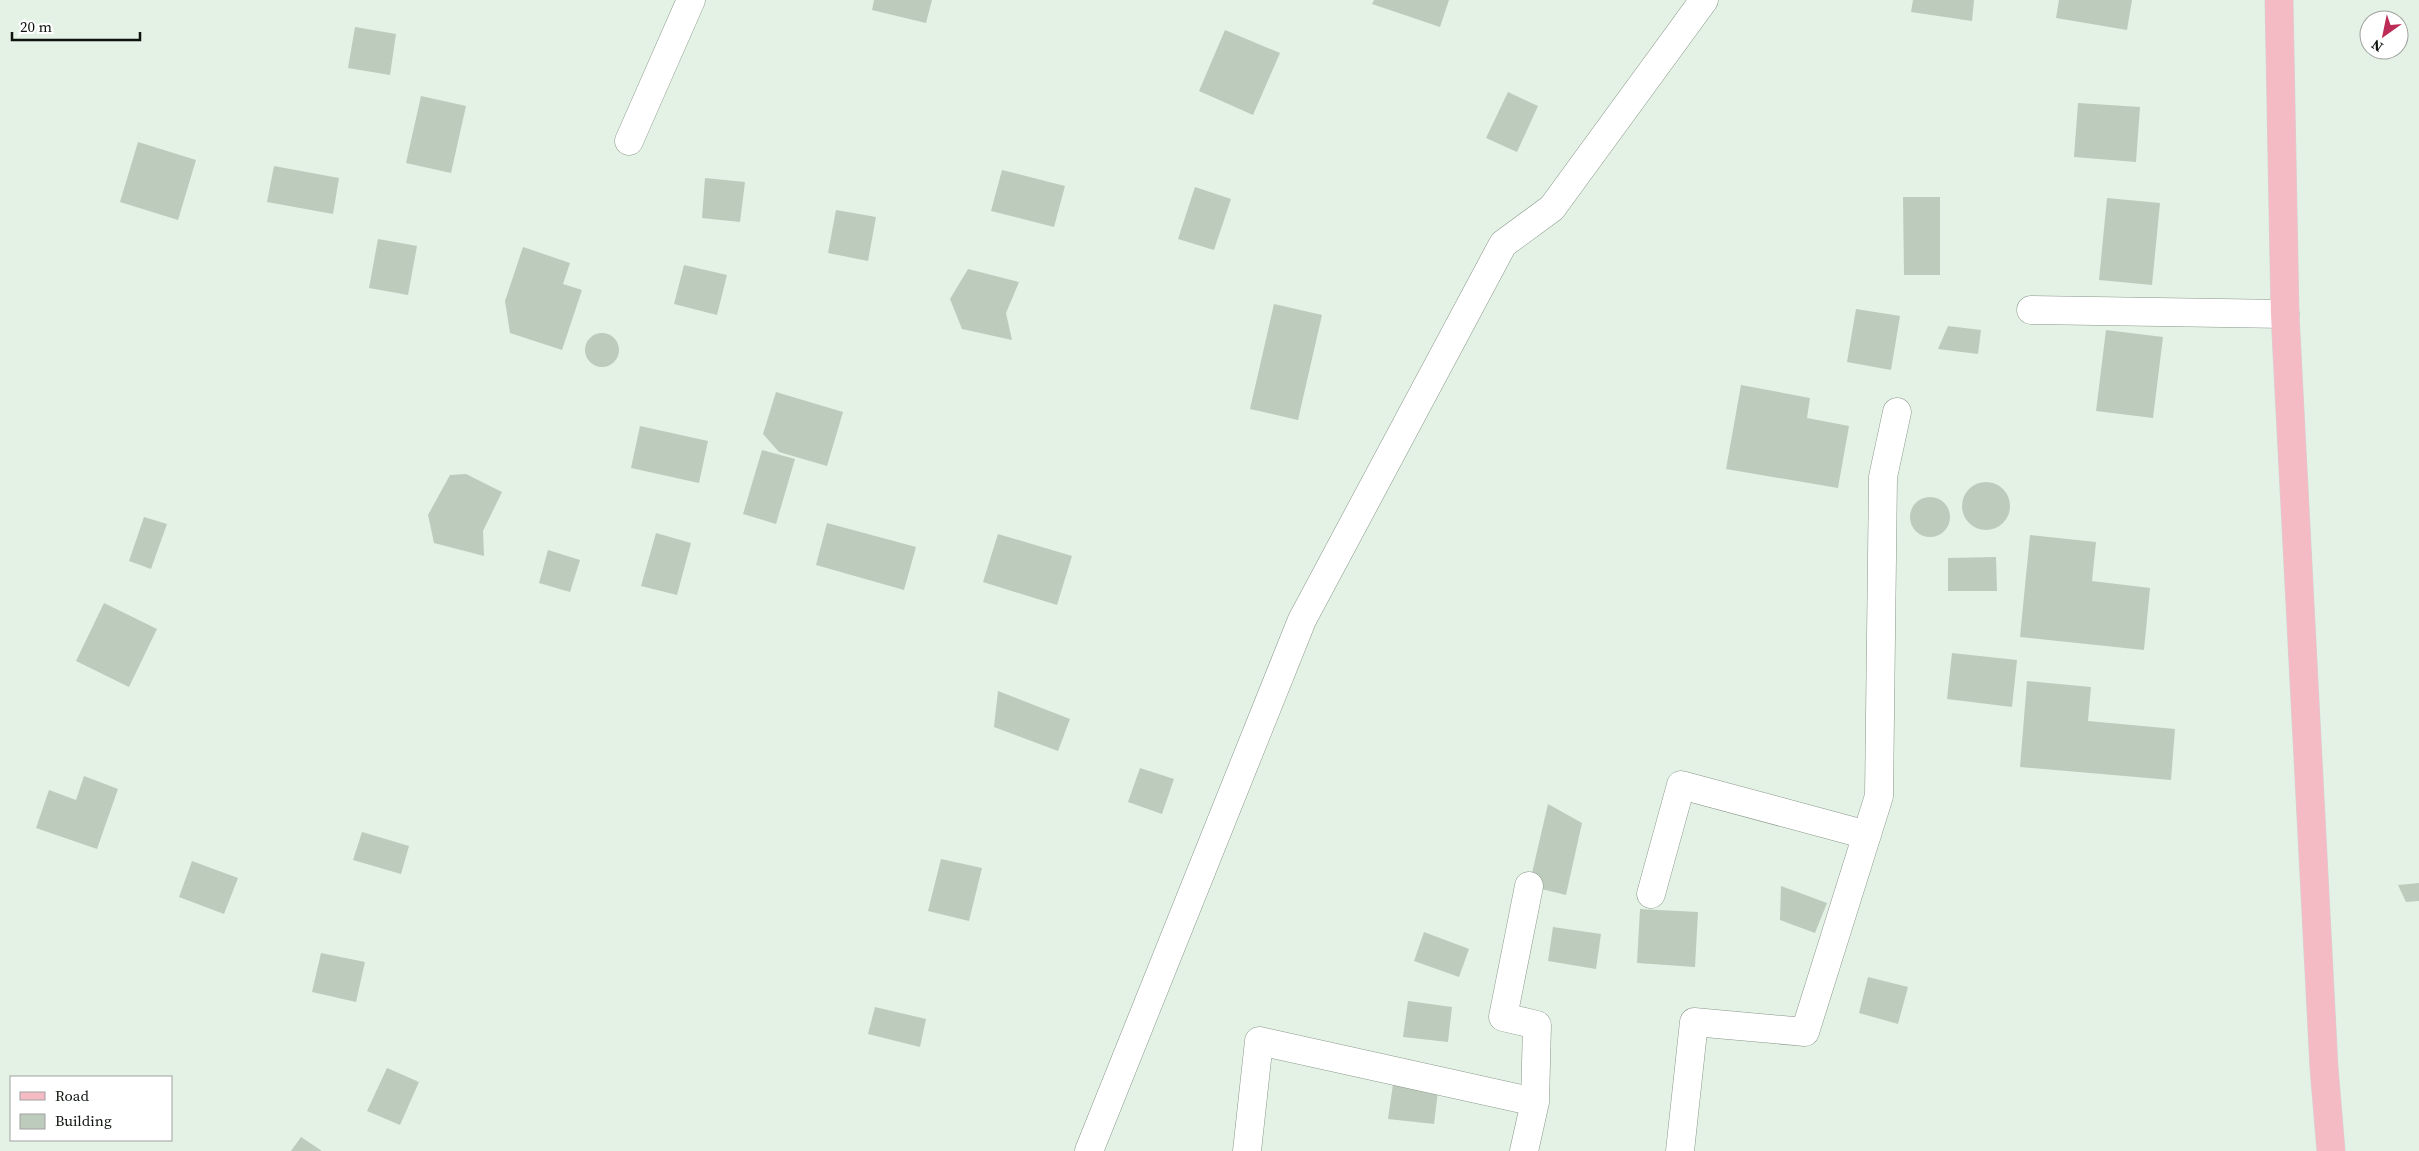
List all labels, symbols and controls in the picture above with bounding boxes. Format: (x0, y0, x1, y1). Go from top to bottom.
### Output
scale bar (12, 10, 140, 42)
north arrow (2359, 10, 2409, 60)
text: 20 m (20, 16, 52, 37)
text: N (2367, 35, 2387, 57)
legend (10, 1076, 172, 1141)
text: Road (55, 1085, 89, 1106)
text: Building (55, 1110, 112, 1131)

